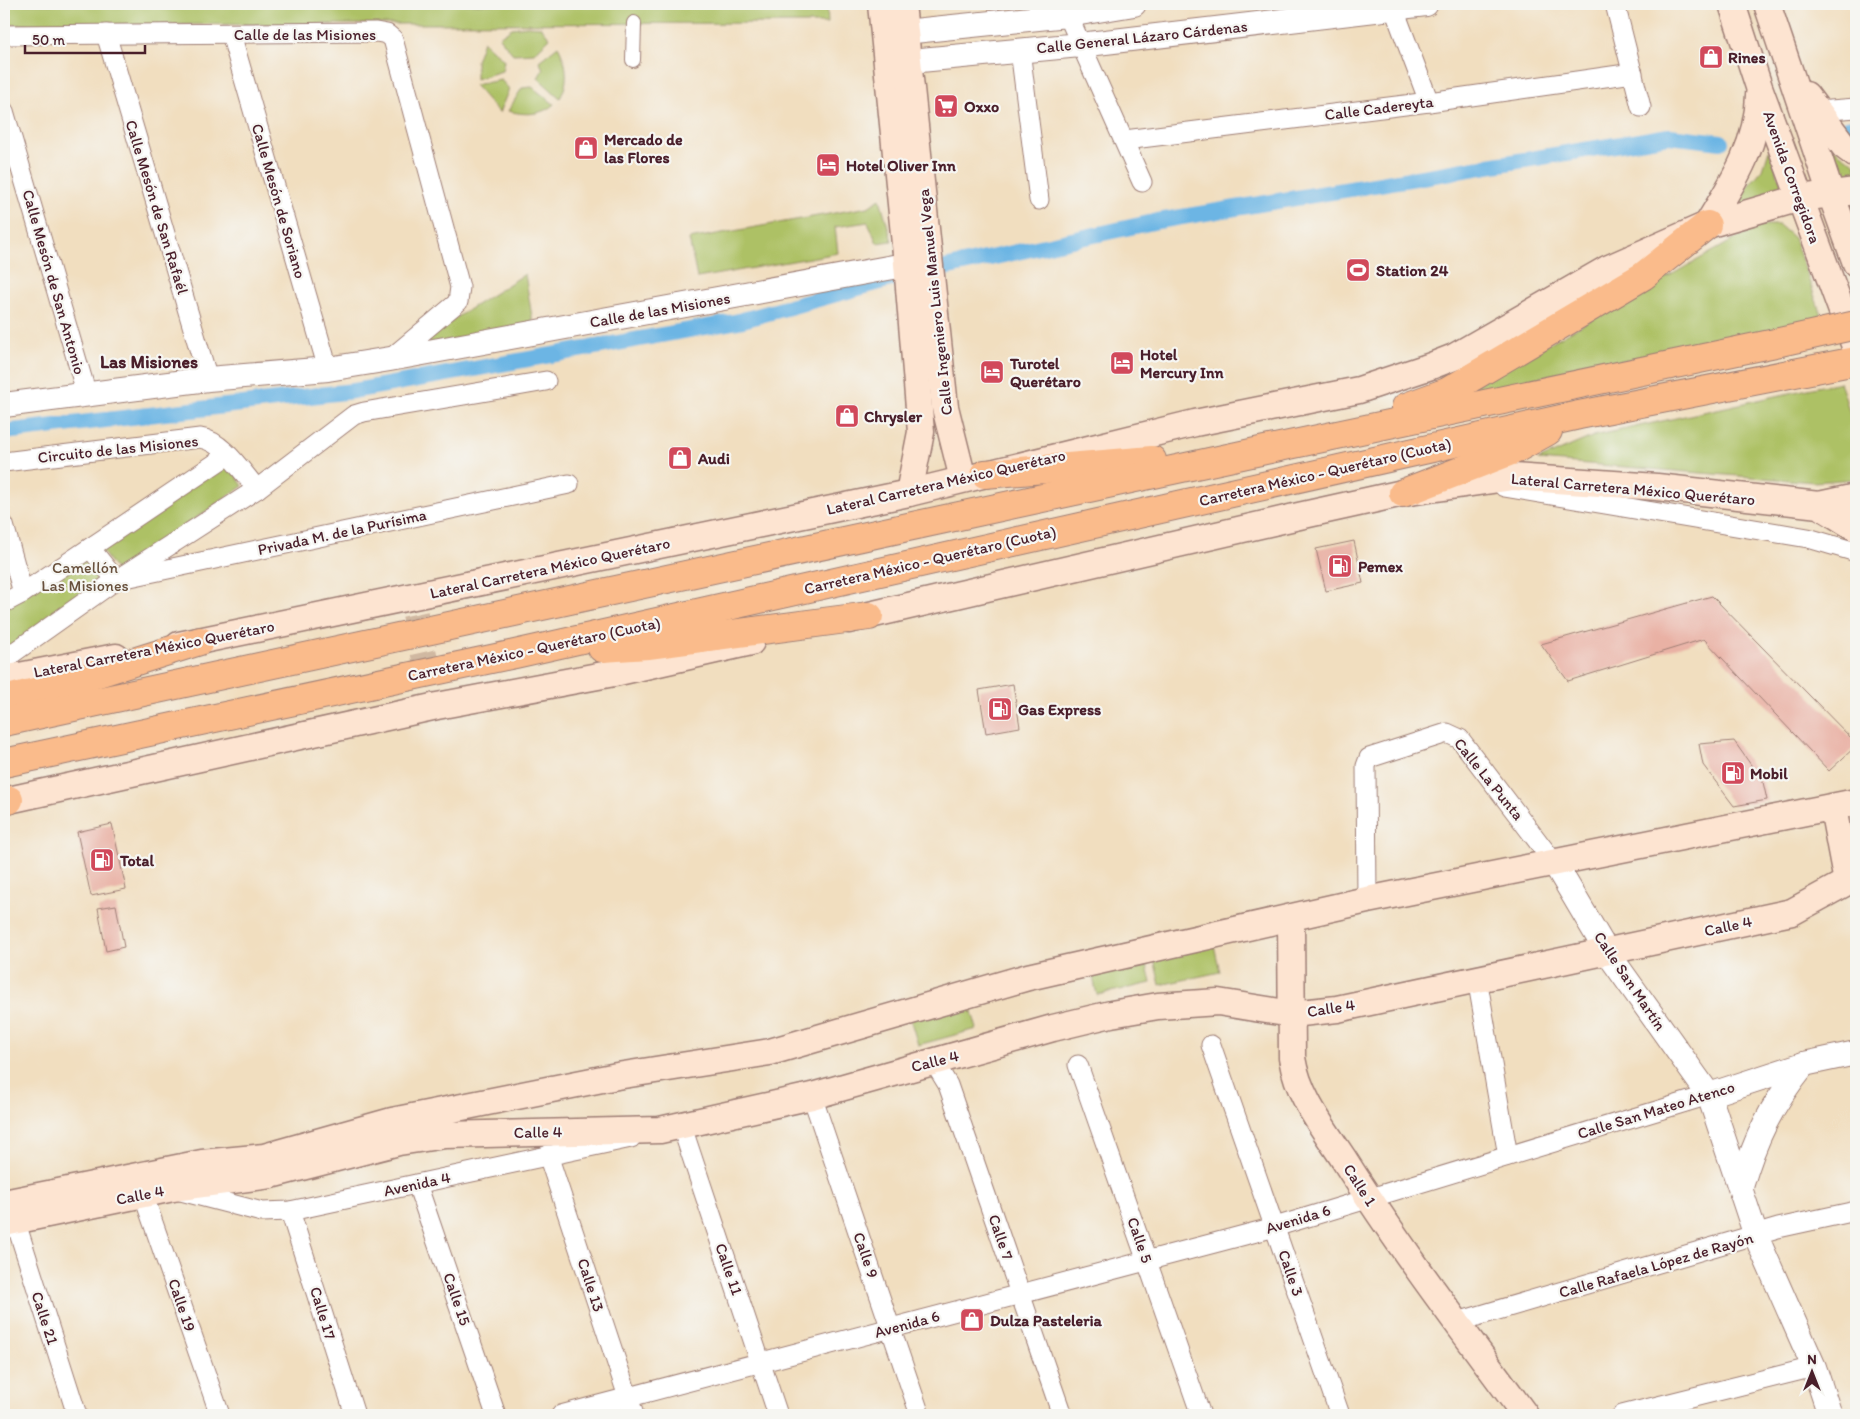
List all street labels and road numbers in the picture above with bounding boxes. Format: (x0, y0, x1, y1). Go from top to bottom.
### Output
street label: Calle General Lázaro Cárdenas (1035, 16, 1249, 58)
street label: Calle de las Misiones (234, 25, 376, 44)
street label: Calle Cadereyta (1323, 92, 1435, 124)
street label: Avenida Corregidora (1759, 108, 1825, 246)
street label: Calle Mesón de San Rafaél (121, 118, 193, 297)
street label: Calle Mesón de Soriano (248, 121, 310, 281)
street label: Calle Mesón de San Antonio (18, 187, 90, 377)
street label: Calle Ingeniero Luis Manuel Vega (914, 187, 956, 416)
street label: Calle de las Misiones (588, 288, 732, 332)
street label: Circuito de las Misiones (37, 431, 199, 467)
street label: Carretera México - Querétaro (Cuota) (1197, 434, 1453, 510)
street label: Lateral Carretera México Querétaro (825, 445, 1067, 519)
street label: Lateral Carretera México Querétaro (1510, 469, 1756, 509)
street label: Privada M. de la Purísima (256, 505, 428, 559)
street label: Carretera México - Querétaro (Cuota) (802, 522, 1058, 598)
street label: Lateral Carretera México Querétaro (428, 533, 672, 603)
street label: Carretera México - Querétaro (Cuota) (406, 613, 662, 685)
street label: Lateral Carretera México Querétaro (32, 616, 276, 682)
street label: Calle La Punta (1450, 734, 1528, 824)
street label: Calle 4 (1702, 912, 1754, 940)
street label: Calle San Martín (1590, 928, 1670, 1034)
street label: Calle 4 (1306, 995, 1357, 1021)
street label: Calle 4 (909, 1046, 961, 1076)
street label: Calle San Mateo Atenco (1575, 1077, 1737, 1143)
street label: Calle 4 (514, 1122, 563, 1142)
street label: Calle 1 (1339, 1160, 1381, 1210)
street label: Avenida 4 (382, 1168, 453, 1200)
street label: Calle 4 (114, 1181, 166, 1209)
street label: Avenida 6 (1263, 1200, 1333, 1238)
street label: Calle 7 (984, 1212, 1018, 1262)
street label: Calle 5 (1123, 1215, 1157, 1265)
street label: Calle Rafaela López de Rayón (1557, 1228, 1755, 1302)
street label: Calle 9 (849, 1230, 883, 1280)
street label: Calle 11 (711, 1241, 747, 1298)
street label: Calle 3 (1274, 1247, 1308, 1299)
street label: Calle 13 (573, 1256, 609, 1314)
street label: Calle 15 (439, 1270, 475, 1328)
street label: Calle 19 (164, 1276, 200, 1334)
street label: Calle 17 (306, 1284, 340, 1342)
street label: Calle 21 (28, 1289, 63, 1347)
street label: Avenida 6 (872, 1306, 942, 1342)

